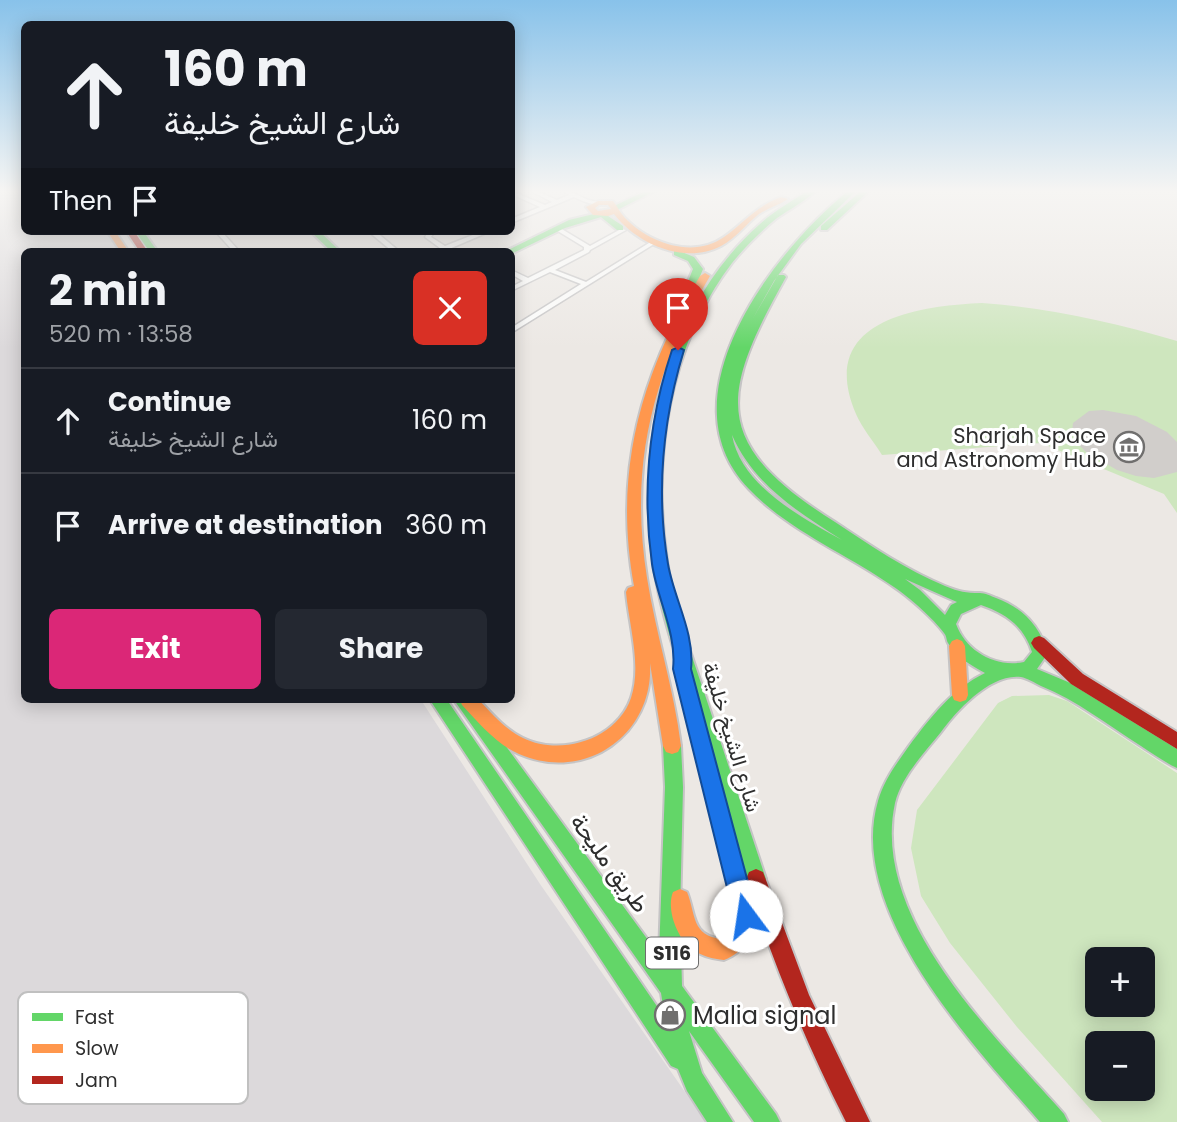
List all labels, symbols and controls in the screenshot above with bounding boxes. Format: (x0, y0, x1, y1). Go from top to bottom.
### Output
text: 160 m (164, 35, 308, 103)
icon: ahead (49, 49, 140, 140)
text: شارع الشيخ خليفة (164, 100, 400, 145)
icon: arrive (126, 182, 164, 220)
text: Then (49, 183, 112, 219)
text: 2 min (49, 261, 167, 320)
button: close (413, 271, 487, 345)
pin (648, 278, 708, 350)
icon: arrive (659, 289, 697, 327)
text: 520 m · 13:58 (49, 318, 193, 350)
text: Continue (108, 384, 231, 420)
icon: ahead (49, 402, 87, 440)
text: 160 m (412, 402, 487, 438)
place label: Sharjah Space and Astronomy Hub (896, 421, 1106, 474)
text: شارع الشيخ خليفة (108, 423, 278, 455)
museum icon: Sharjah Space and Astronomy Hub (1112, 430, 1146, 464)
icon: arrive (49, 507, 87, 545)
text: Arrive at destination (108, 507, 383, 543)
text: 360 m (405, 507, 487, 543)
button: Exit (49, 609, 261, 689)
button: Share (275, 609, 487, 689)
street label: شارع الشيخ خليفة (695, 659, 769, 815)
street label: طريق مليحة (563, 807, 657, 919)
position arrow (709, 879, 783, 953)
road number: S116 (646, 937, 698, 968)
map controls (1085, 947, 1155, 1101)
button: + (1085, 947, 1155, 1017)
legend (18, 992, 248, 1104)
shop icon: Malia signal (653, 998, 687, 1032)
place label: Malia signal (693, 999, 836, 1032)
text: Fast (75, 1004, 114, 1031)
button: − (1085, 1031, 1155, 1101)
text: Slow (75, 1035, 119, 1062)
text: Jam (75, 1067, 117, 1094)

